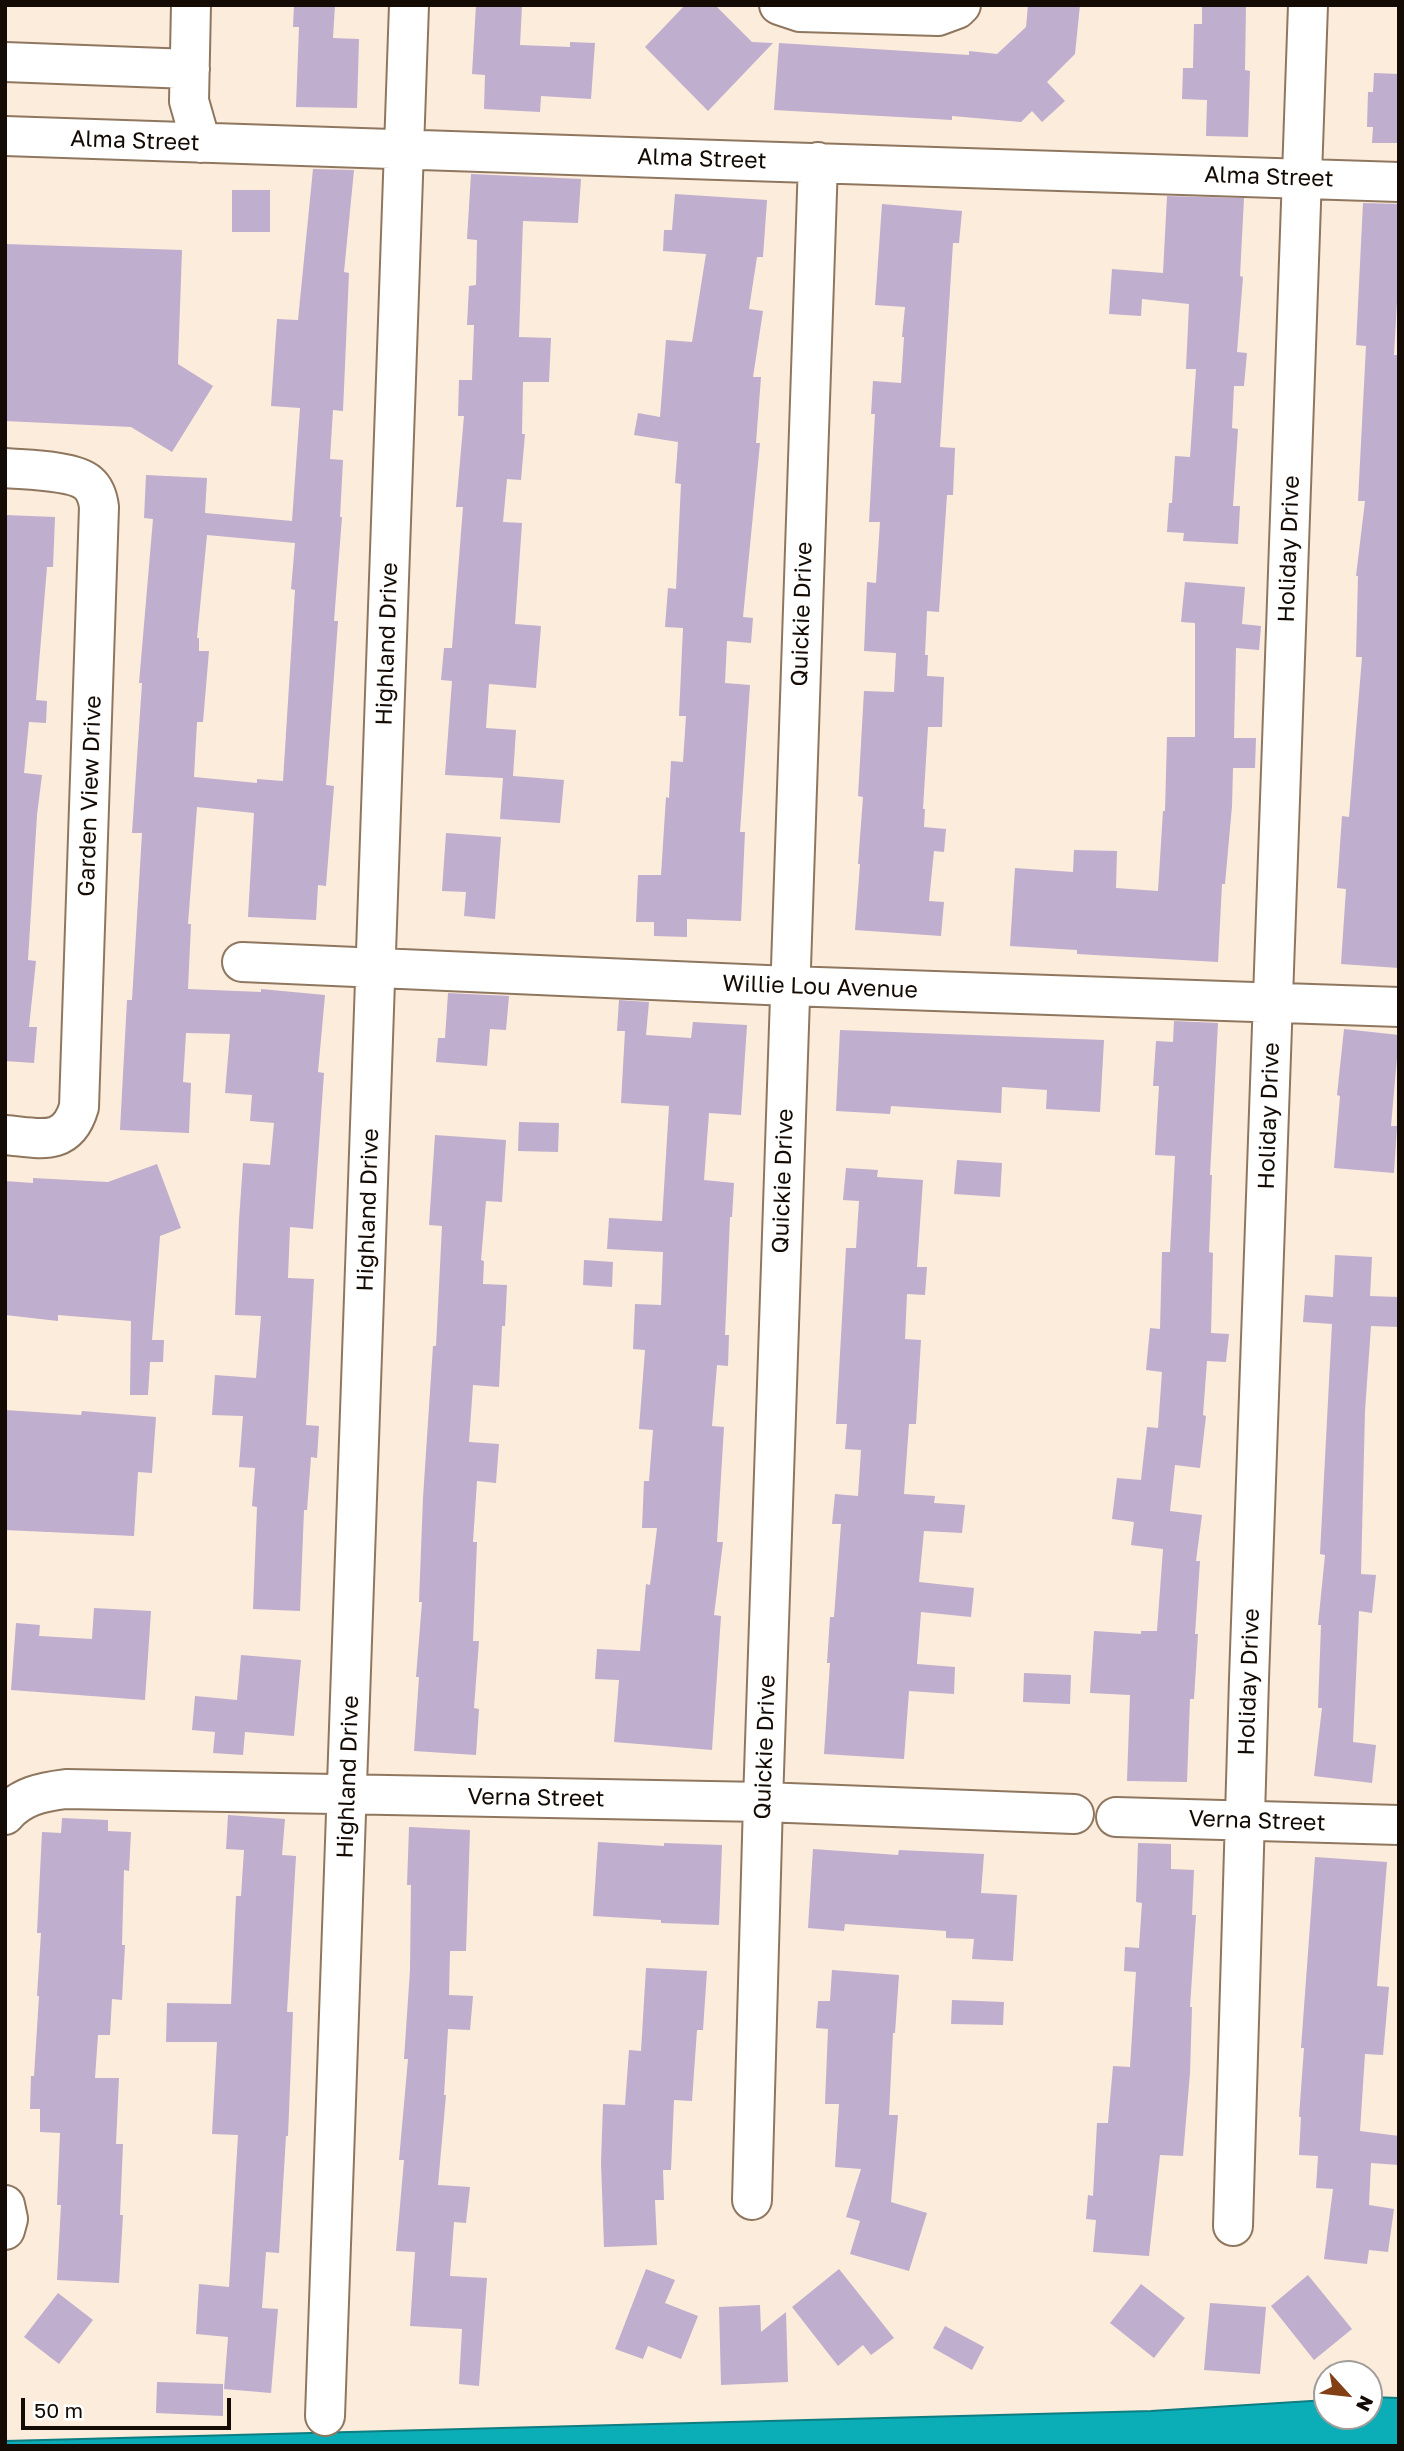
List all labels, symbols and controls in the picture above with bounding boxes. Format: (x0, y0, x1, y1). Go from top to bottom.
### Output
street label: Alma Street (70, 125, 200, 157)
street label: Alma Street (637, 143, 767, 175)
street label: Alma Street (1204, 161, 1334, 193)
street label: Holiday Drive (1273, 475, 1305, 623)
street label: Quickie Drive (786, 541, 818, 687)
street label: Highland Drive (370, 562, 404, 726)
street label: Garden View Drive (73, 695, 107, 897)
street label: Willie Lou Avenue (722, 970, 918, 1004)
street label: Holiday Drive (1253, 1042, 1285, 1190)
street label: Quickie Drive (767, 1108, 799, 1254)
street label: Highland Drive (351, 1128, 385, 1292)
street label: Holiday Drive (1233, 1608, 1265, 1756)
street label: Quickie Drive (749, 1674, 781, 1820)
street label: Highland Drive (331, 1695, 365, 1859)
street label: Verna Street (467, 1783, 605, 1813)
street label: Verna Street (1188, 1805, 1326, 1837)
north arrow (1313, 2360, 1383, 2430)
scale bar (24, 2384, 234, 2428)
text: N (1352, 2392, 1379, 2416)
text: 50 m (34, 2397, 83, 2423)

